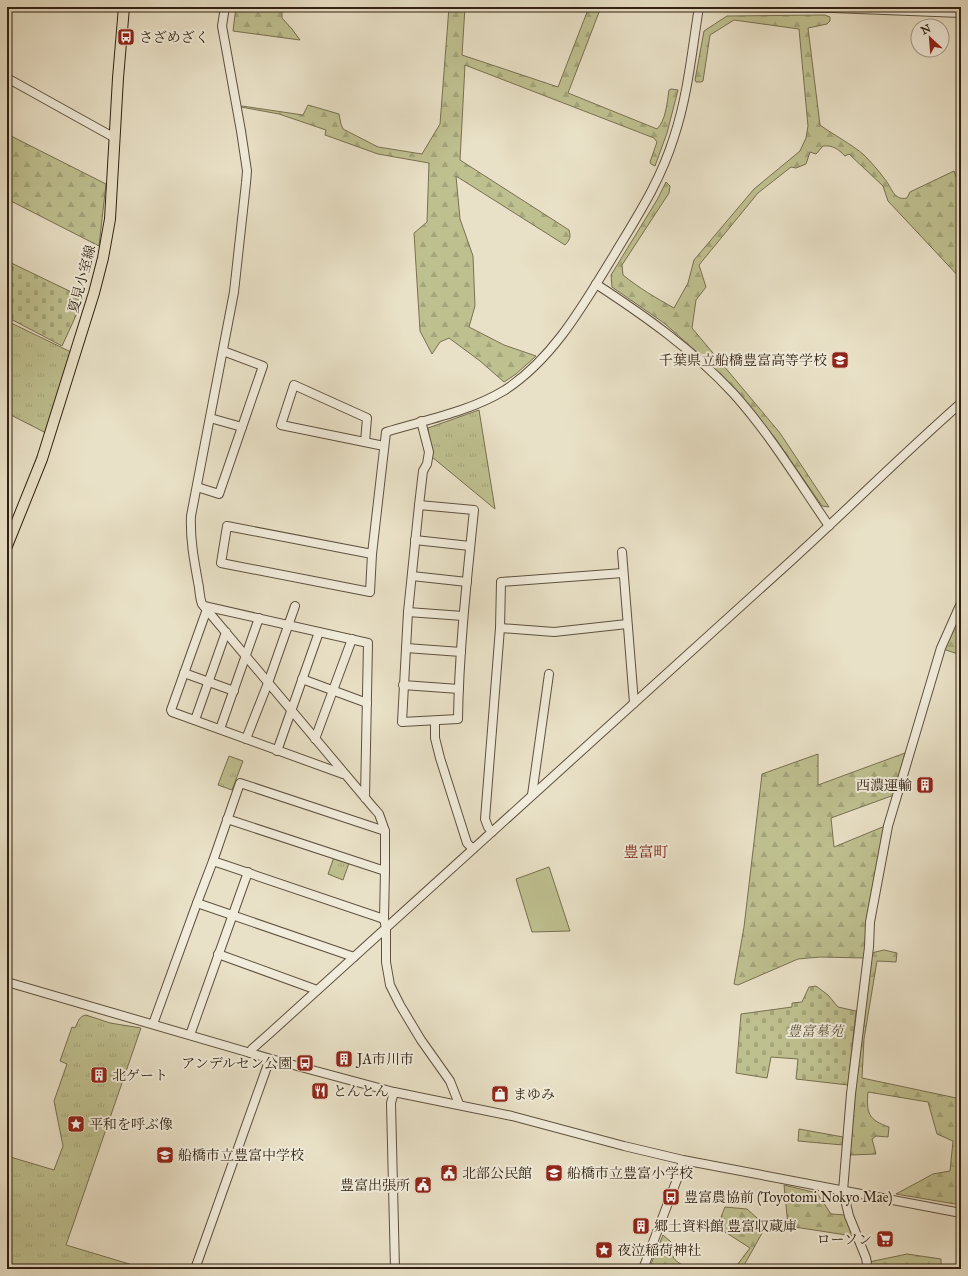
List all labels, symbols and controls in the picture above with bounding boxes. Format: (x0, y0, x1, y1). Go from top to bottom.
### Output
north arrow (910, 18, 950, 58)
text: N (919, 21, 933, 37)
bus stop icon: さざめざく (116, 27, 136, 47)
place label: さざめざく (139, 29, 209, 46)
street label: 夏見小室線 (65, 243, 99, 315)
school or university icon: 千葉県立船橋豊富高等学校 (830, 350, 850, 370)
place label: 千葉県立船橋豊富高等学校 (659, 352, 827, 369)
building icon: 西濃運輸 (915, 775, 935, 795)
place label: 西濃運輸 (856, 777, 912, 794)
district label: 豊富町 (623, 843, 669, 861)
park label: 豊富墓苑 (787, 1023, 845, 1040)
building icon: JA市川市 (334, 1049, 354, 1069)
place label: JA市川市 (355, 1051, 414, 1069)
bus stop icon: アンデルセン公園 (295, 1053, 315, 1073)
place label: アンデルセン公園 (181, 1055, 292, 1072)
building icon: 北ゲート (89, 1065, 109, 1085)
place label: 北ゲート (112, 1067, 168, 1084)
restaurant icon: とんとん (310, 1081, 330, 1101)
place label: とんとん (333, 1083, 389, 1100)
shop icon: まゆみ (490, 1084, 510, 1104)
place label: まゆみ (513, 1086, 555, 1103)
place icon: 平和を呼ぶ像 (66, 1114, 86, 1134)
place label: 平和を呼ぶ像 (89, 1116, 173, 1133)
school or university icon: 船橋市立豊富中学校 (155, 1145, 175, 1165)
place label: 船橋市立豊富中学校 (178, 1147, 304, 1164)
public building icon: 北部公民館 (439, 1163, 459, 1183)
school or university icon: 船橋市立豊富小学校 (544, 1163, 564, 1183)
place label: 北部公民館 (462, 1165, 532, 1182)
place label: 船橋市立豊富小学校 (567, 1165, 693, 1182)
public building icon: 豊富出張所 (413, 1175, 433, 1195)
place label: 豊富出張所 (340, 1177, 410, 1194)
bus stop icon: 豊富農協前 (Toyotomi Nokyo Mae) (661, 1187, 681, 1207)
place label: 豊富農協前 (Toyotomi Nokyo Mae) (684, 1189, 893, 1207)
building icon: 郷土資料館 豊富収蔵庫 (631, 1216, 651, 1236)
place label: 郷土資料館 豊富収蔵庫 (654, 1218, 797, 1235)
supermarket icon: ローソン (875, 1229, 895, 1249)
place label: ローソン (817, 1231, 872, 1248)
place icon: 夜泣稲荷神社 (594, 1240, 614, 1260)
place label: 夜泣稲荷神社 (617, 1242, 701, 1259)

